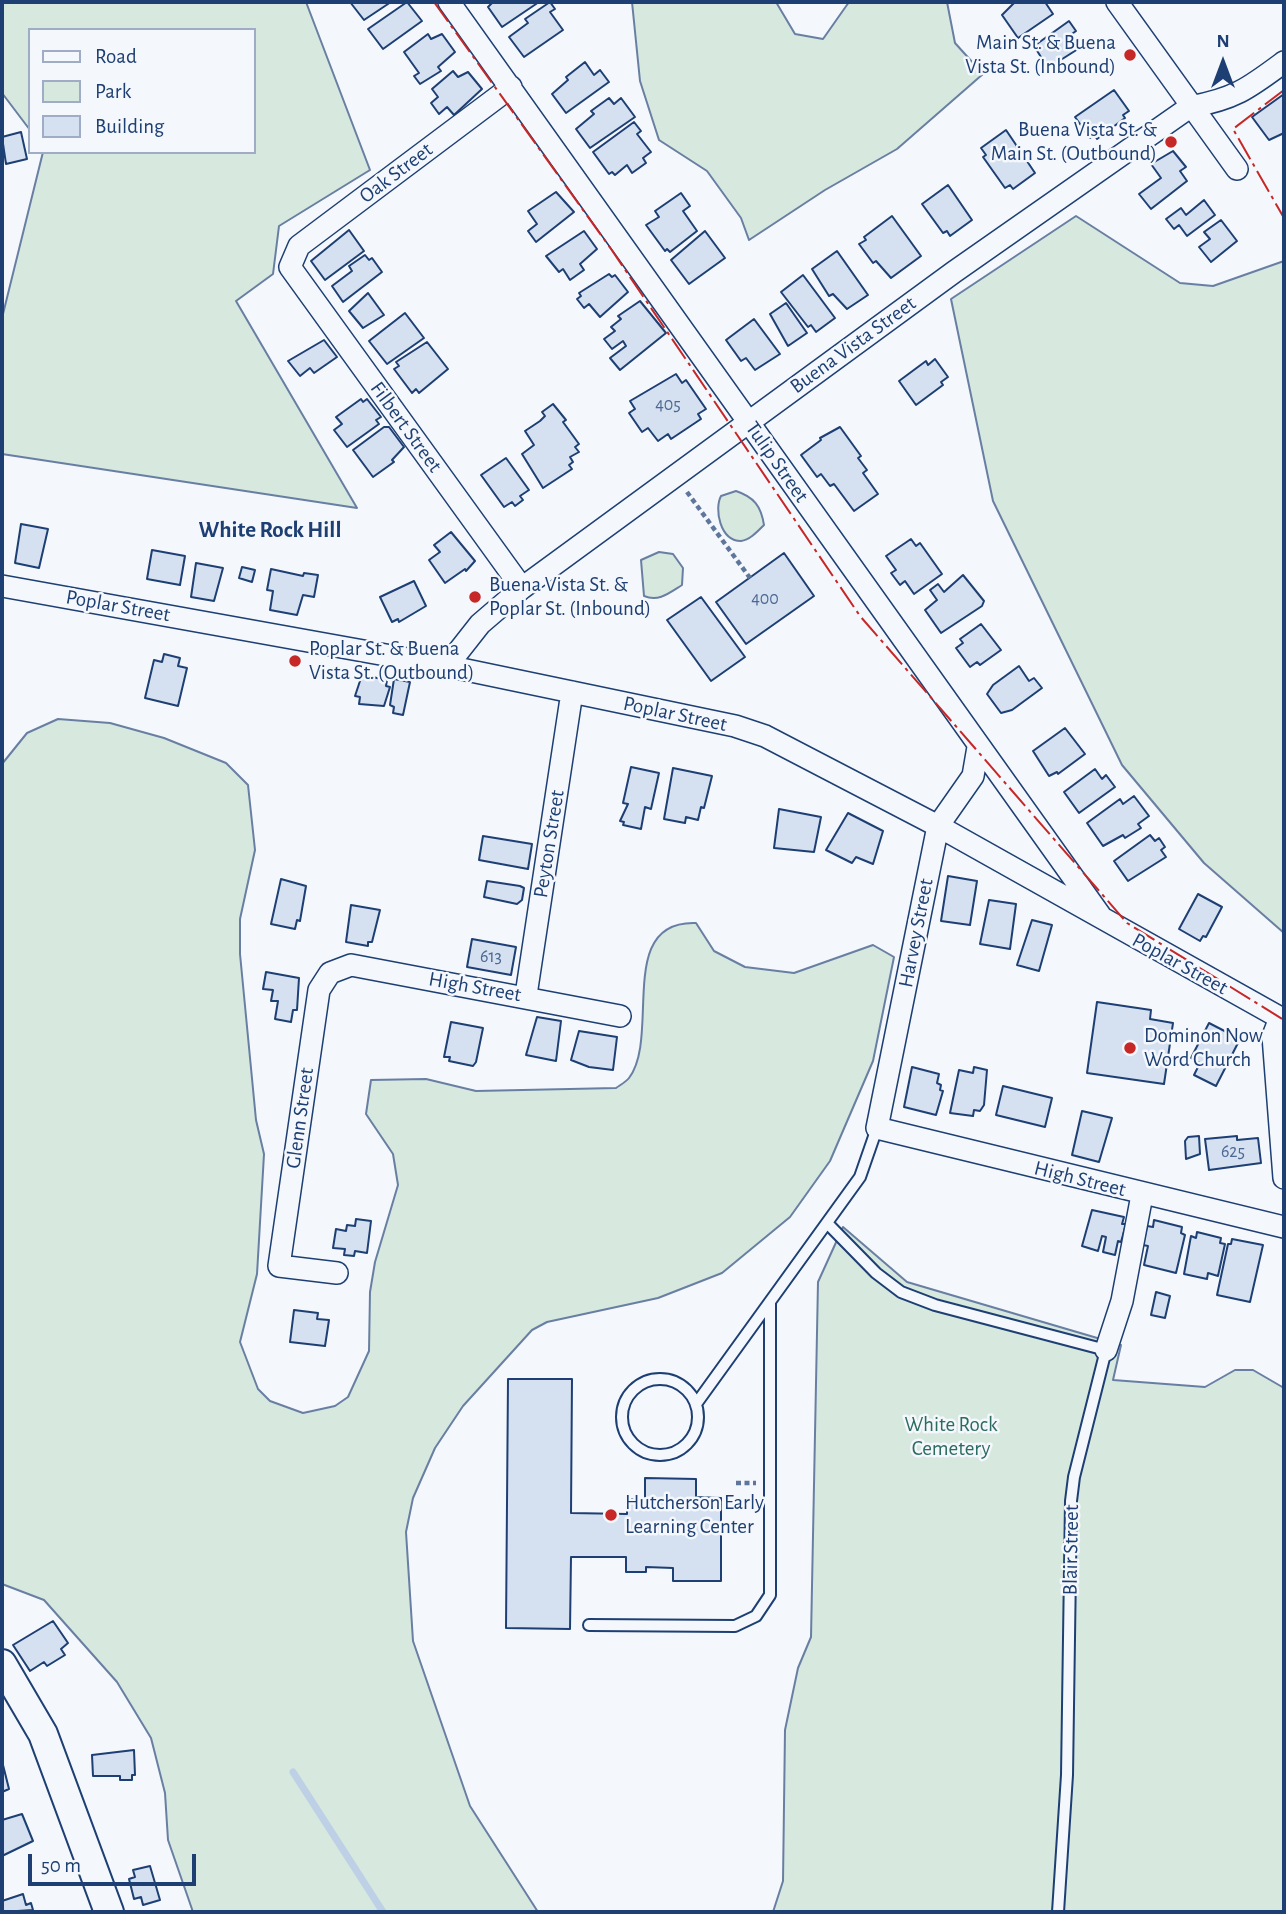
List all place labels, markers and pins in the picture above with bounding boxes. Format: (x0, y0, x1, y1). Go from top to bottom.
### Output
place label: Main St. & Buena Vista St. (Inbound) (965, 30, 1116, 80)
marker: Main St. & Buena Vista St. (Inbound) (1122, 47, 1138, 63)
place label: Buena Vista St. & Main St. (Outbound) (991, 117, 1157, 167)
marker: Buena Vista St. & Main St. (Outbound) (1163, 134, 1179, 150)
place label: Buena Vista St. & Poplar St. (Inbound) (489, 572, 651, 622)
marker: Buena Vista St. & Poplar St. (Inbound) (467, 589, 483, 605)
place label: Poplar St. & Buena Vista St. (Outbound) (309, 636, 474, 686)
marker: Poplar St. & Buena Vista St. (Outbound) (287, 653, 303, 669)
place label: Dominon Now Word Church (1144, 1023, 1263, 1073)
marker: Dominon Now Word Church (1122, 1040, 1138, 1056)
place label: Hutcherson Early Learning Center (625, 1490, 764, 1540)
marker: Hutcherson Early Learning Center (603, 1507, 619, 1523)

